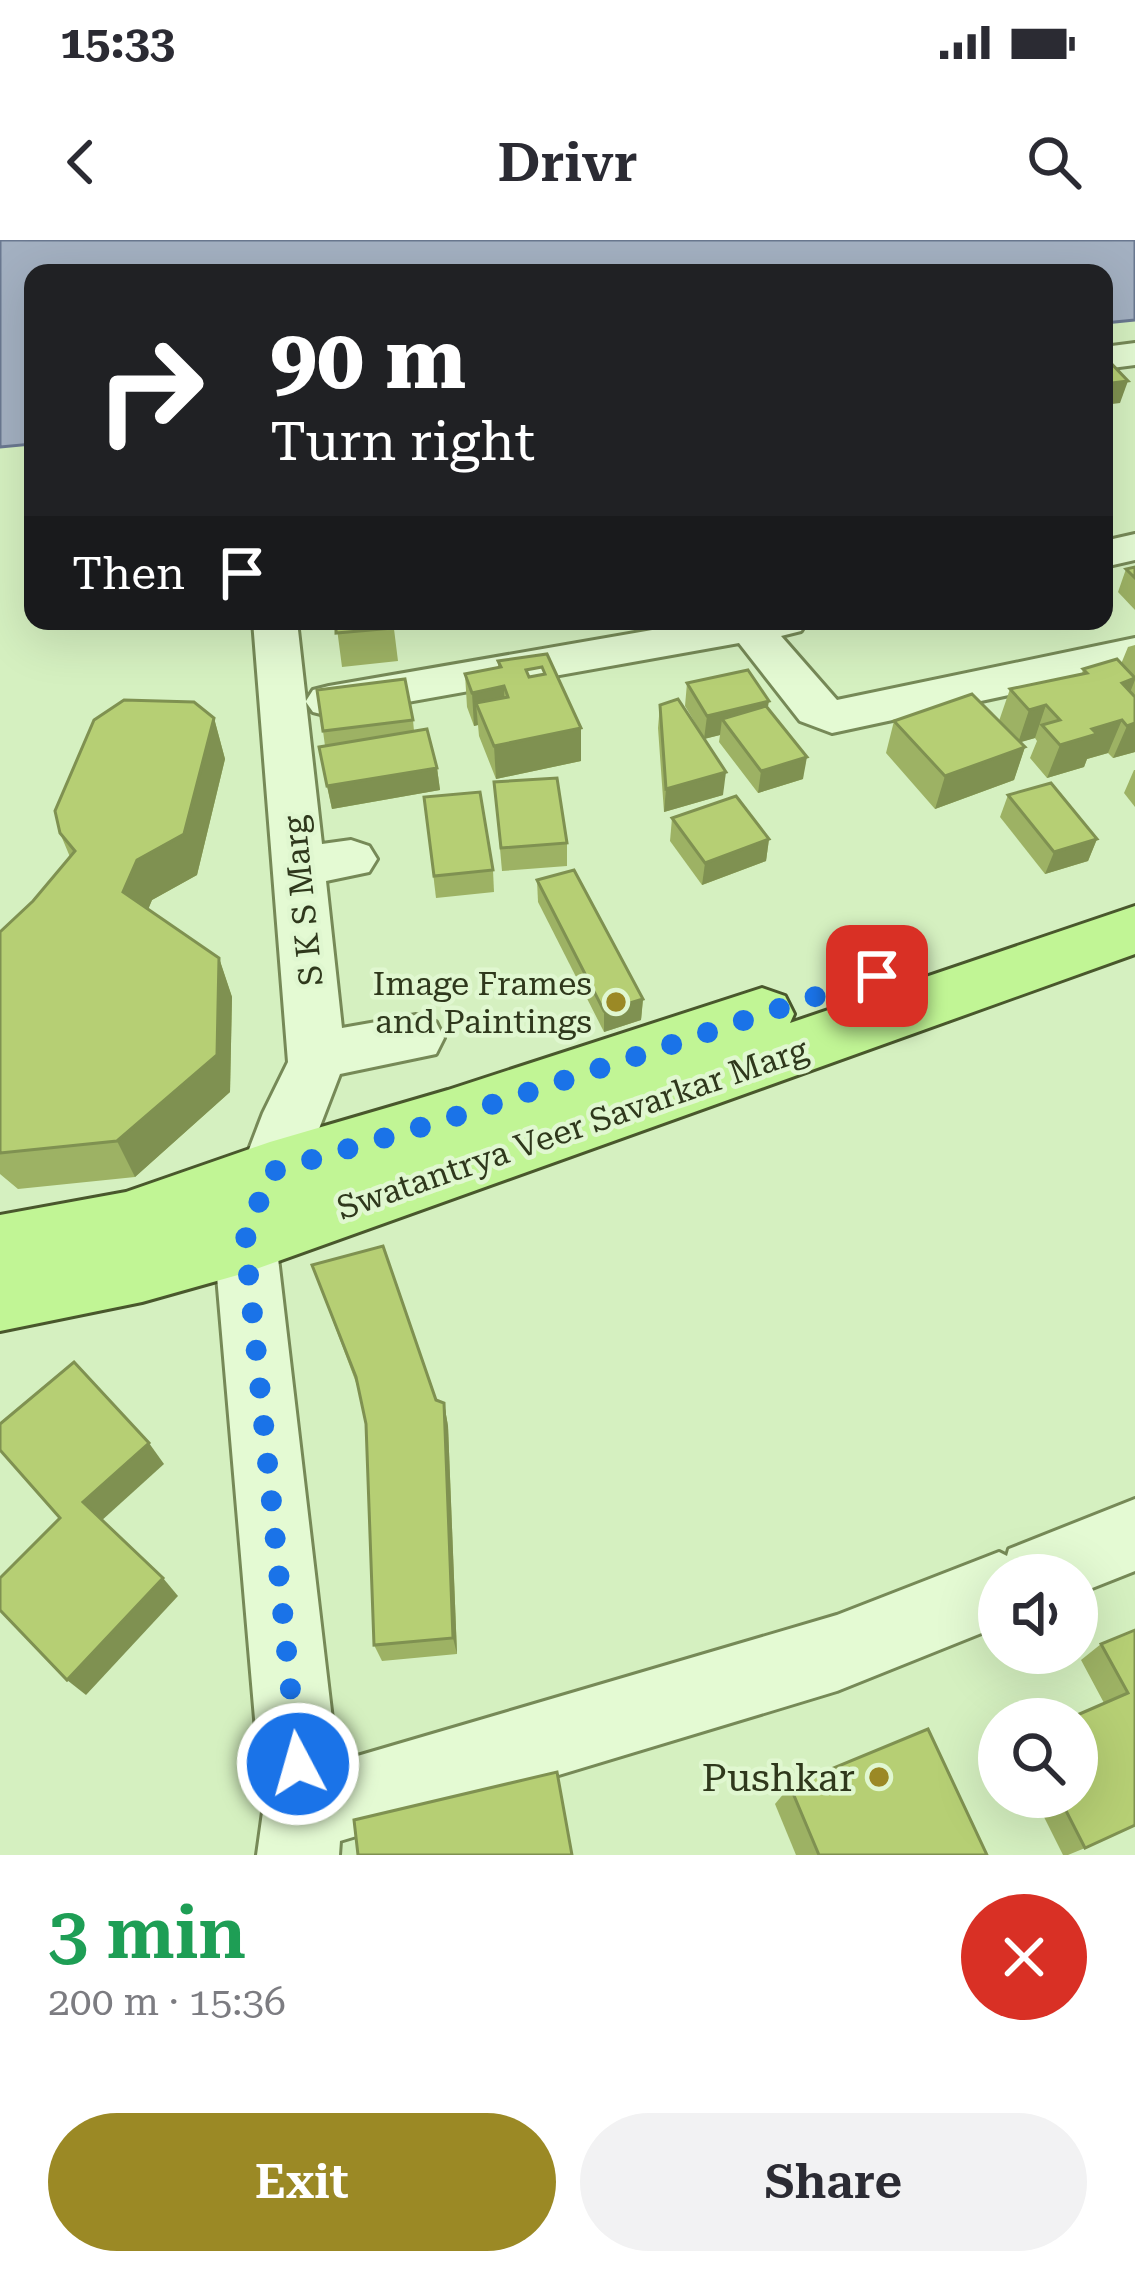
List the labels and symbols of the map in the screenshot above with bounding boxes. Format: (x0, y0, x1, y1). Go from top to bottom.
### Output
street label: S K S Marg (274, 814, 331, 988)
pin (826, 925, 928, 1027)
place label: Image Frames and Paintings (373, 964, 592, 1041)
marker: Image Frames and Paintings (603, 989, 629, 1015)
street label: Swatantrya Veer Savarkar Marg (332, 1029, 813, 1228)
position arrow (235, 1701, 361, 1827)
place label: Pushkar (701, 1755, 855, 1801)
marker: Pushkar (866, 1764, 892, 1790)

